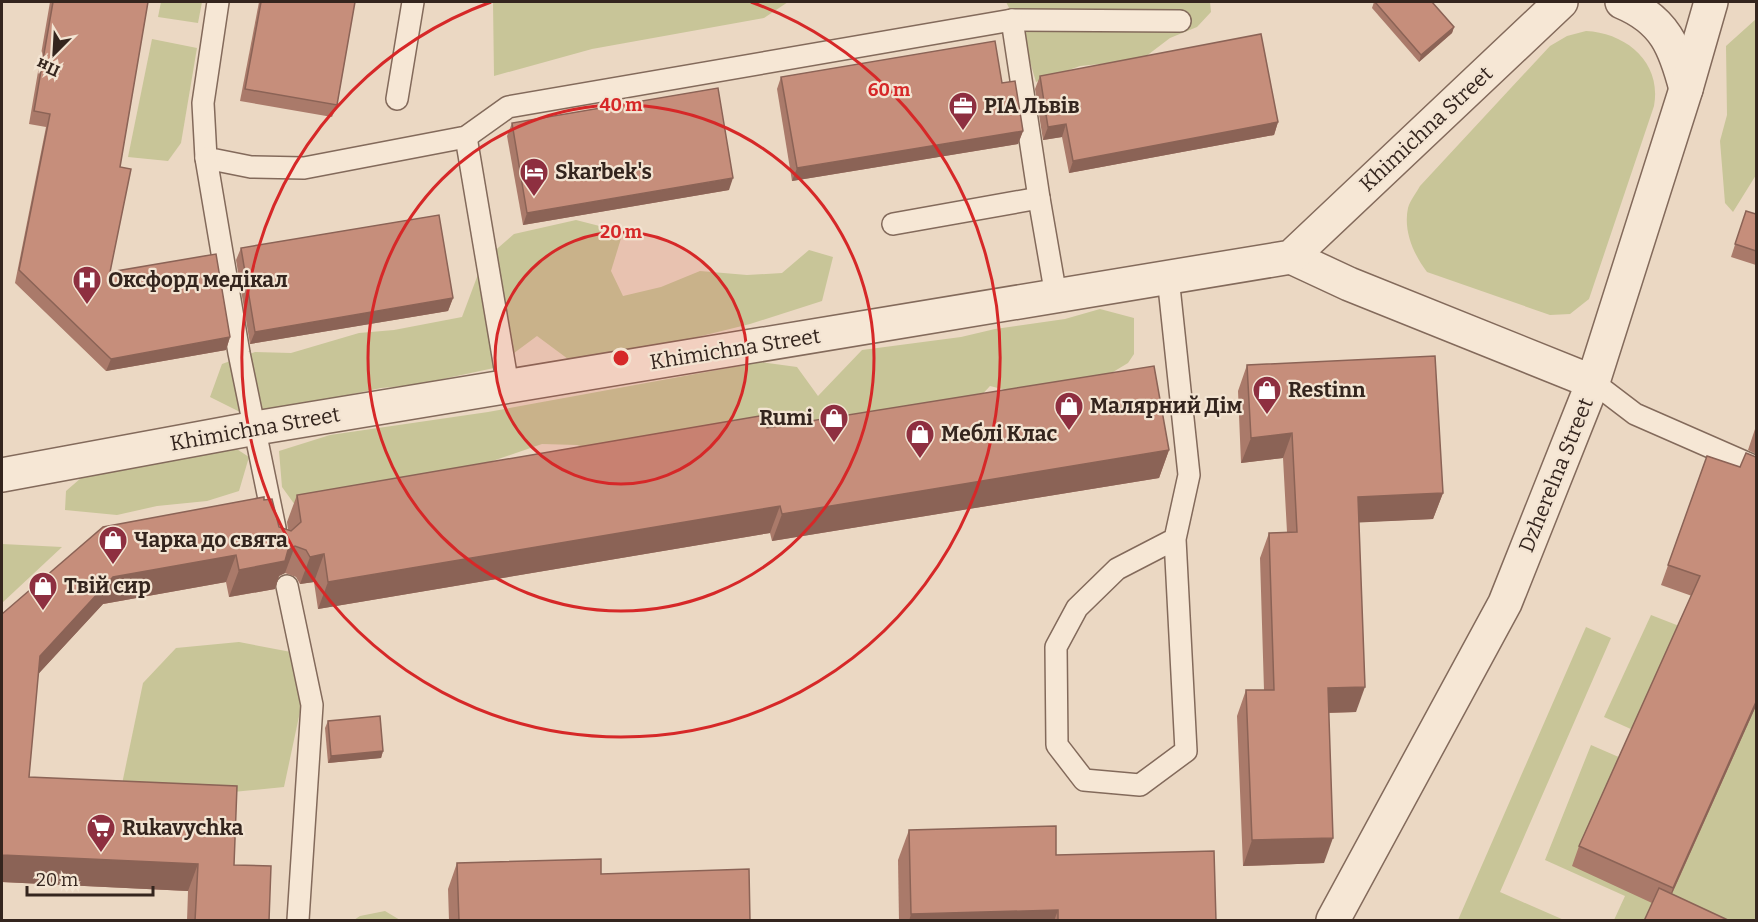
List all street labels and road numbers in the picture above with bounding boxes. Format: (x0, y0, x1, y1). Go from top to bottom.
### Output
street label: Khimichna Street (1354, 60, 1498, 197)
street label: Khimichna Street (648, 323, 822, 375)
street label: Dzherelna Street (1513, 394, 1599, 556)
street label: Khimichna Street (168, 401, 342, 457)

